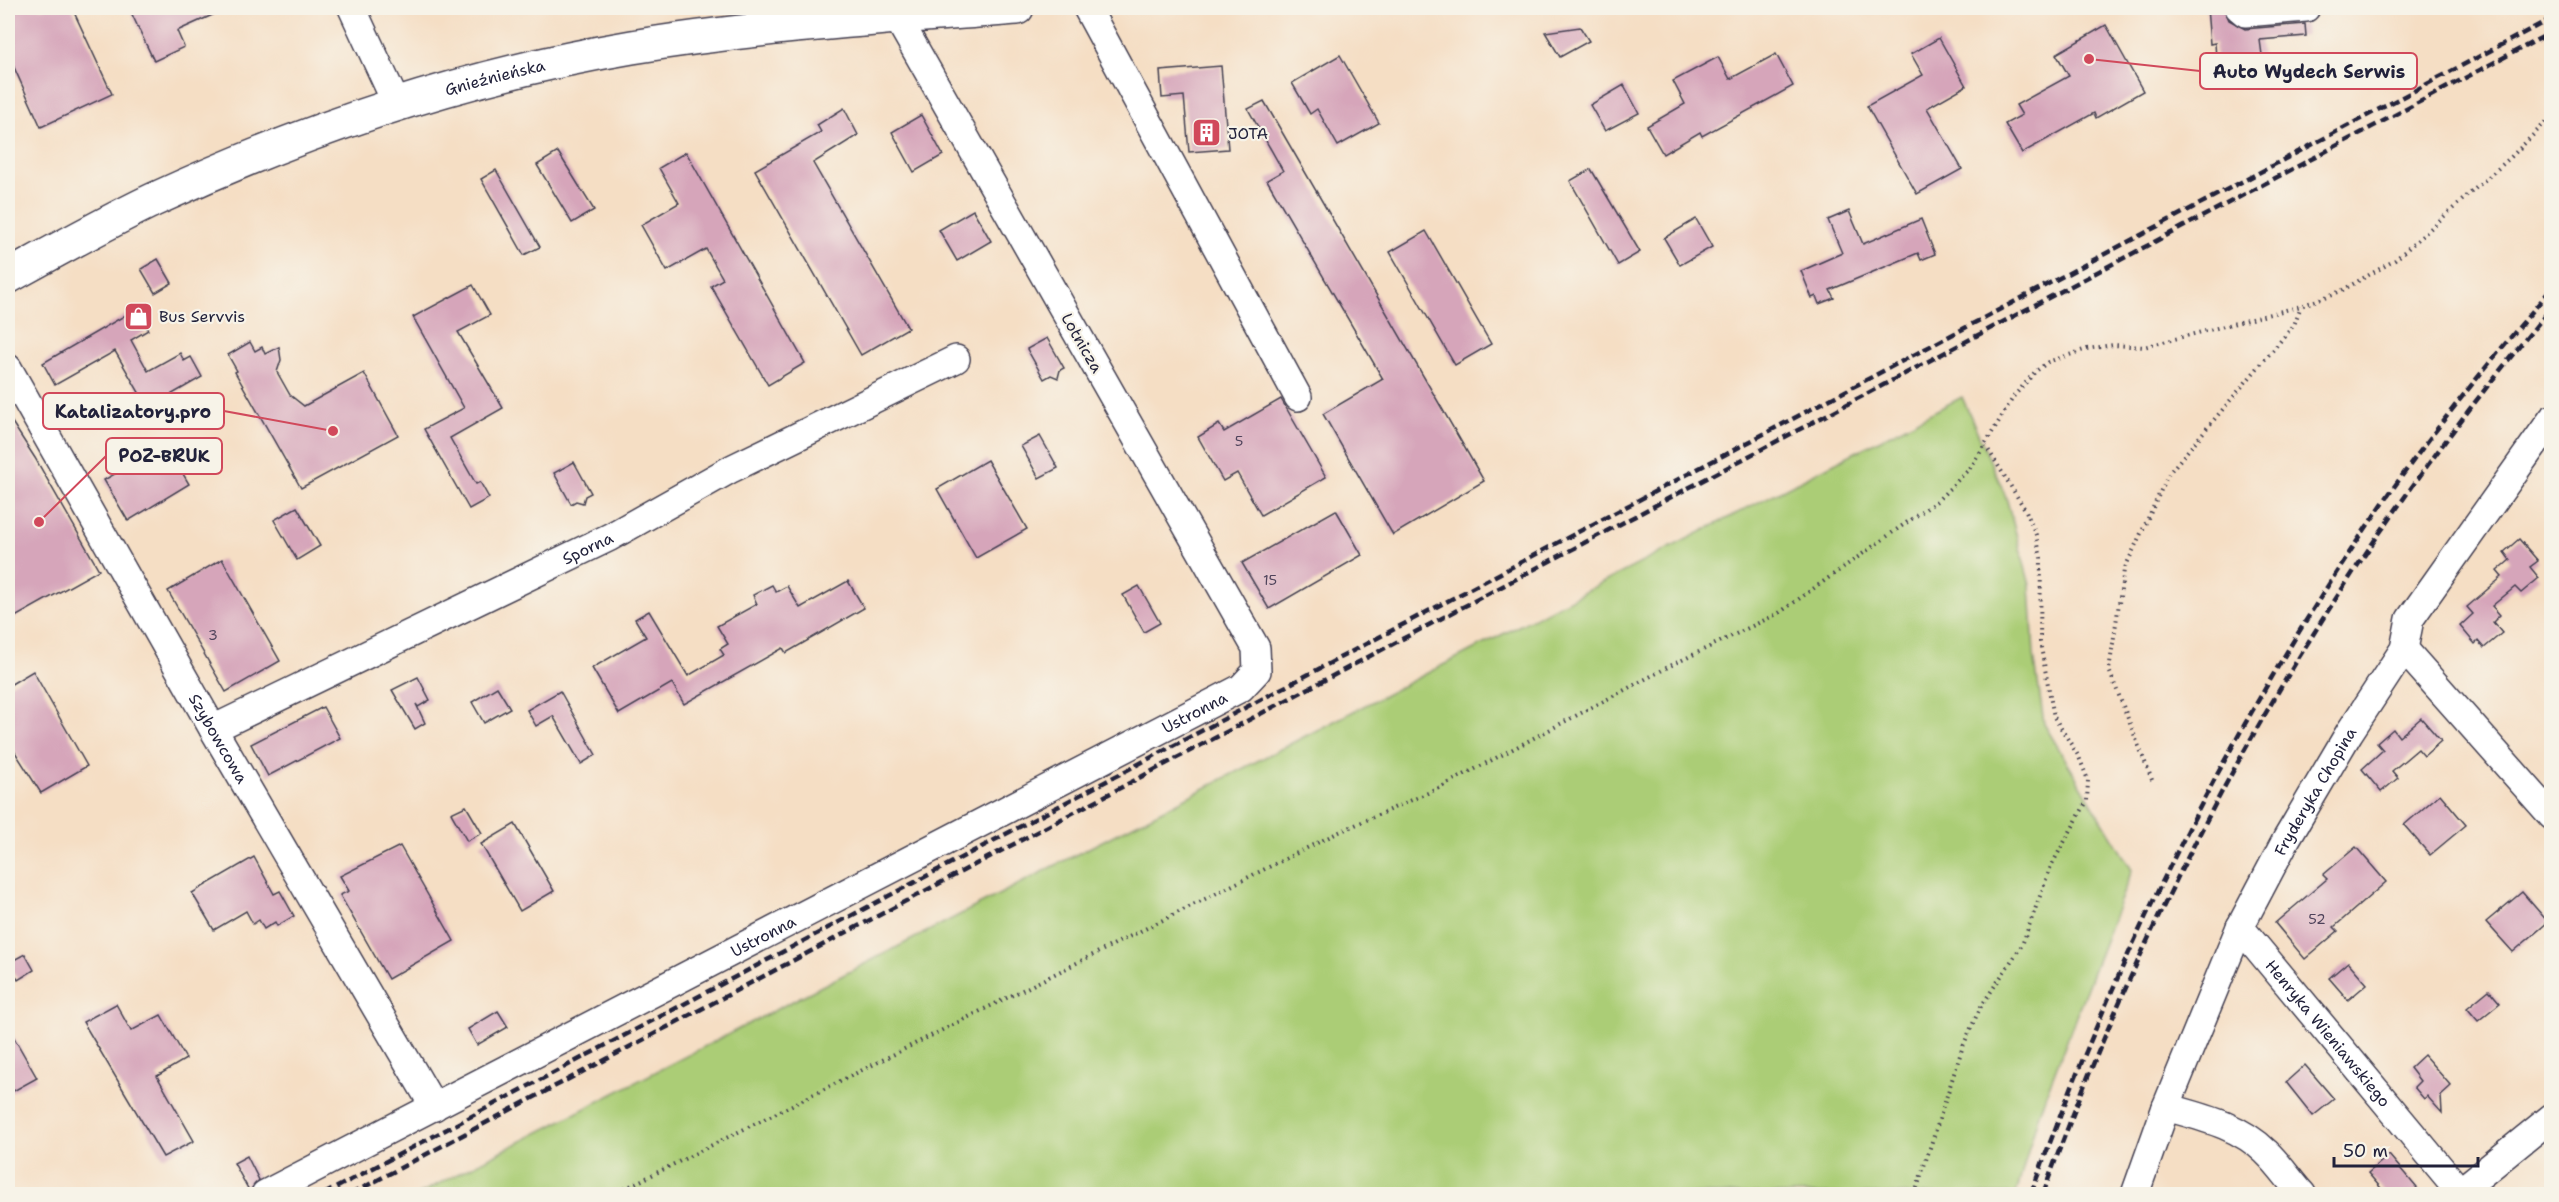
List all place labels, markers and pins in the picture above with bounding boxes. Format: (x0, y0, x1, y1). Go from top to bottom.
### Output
callout: Auto Wydech Serwis (2200, 53, 2417, 89)
building icon: JOTA (1191, 117, 1223, 149)
place label: JOTA (1228, 123, 1268, 144)
shop icon: Bus Servvis (122, 300, 154, 332)
place label: Bus Servvis (159, 306, 245, 327)
callout: Katalizatory.pro (43, 393, 224, 429)
callout: POZ-BRUK (106, 438, 222, 474)

